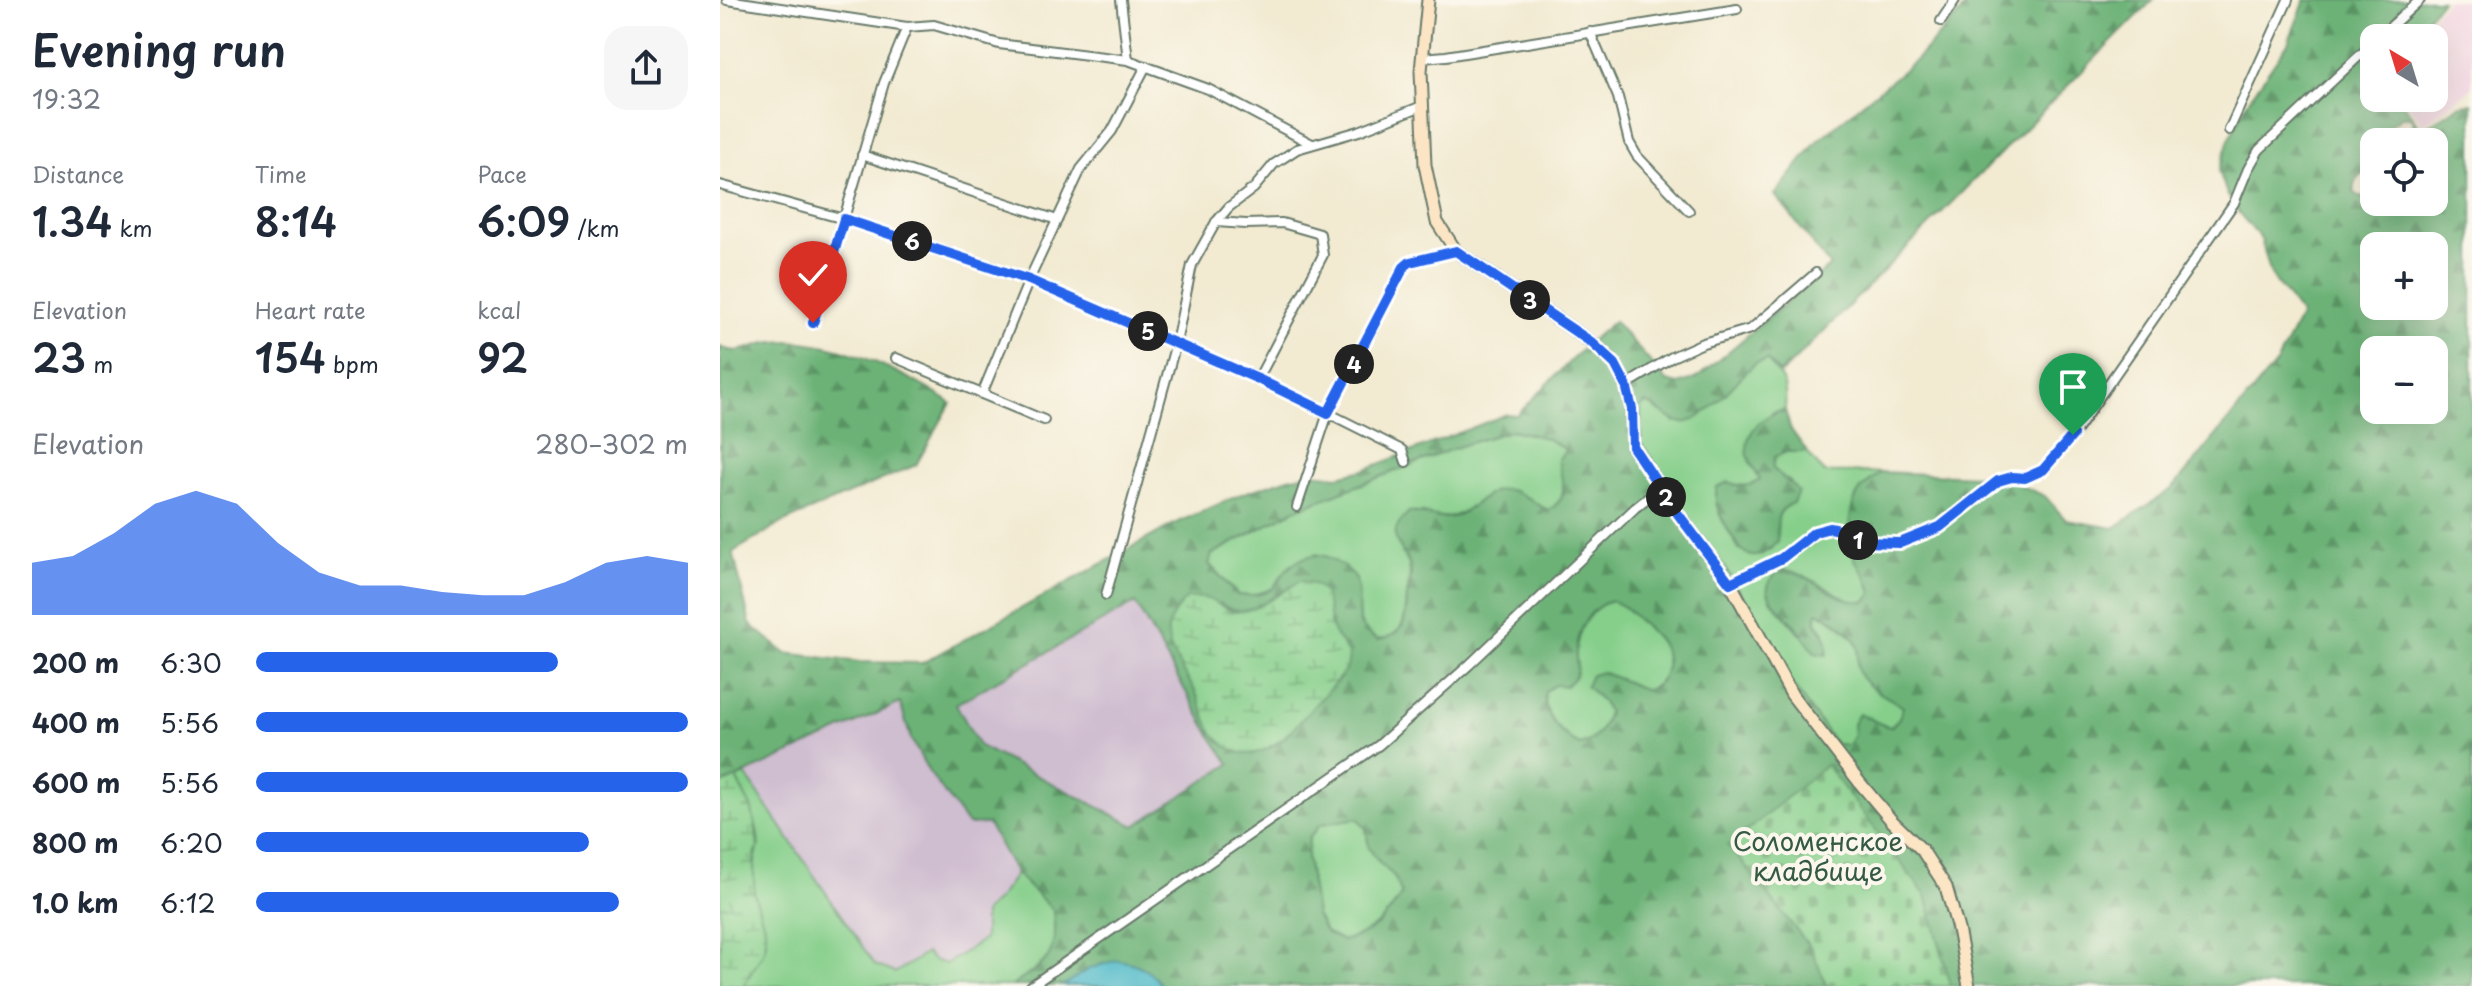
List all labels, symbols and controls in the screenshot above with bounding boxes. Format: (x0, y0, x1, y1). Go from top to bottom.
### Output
text: Evening run (32, 16, 286, 82)
north arrow (2360, 24, 2448, 112)
map controls (2360, 24, 2448, 424)
button: share (604, 26, 688, 110)
text: 19:32 (32, 79, 101, 118)
button: locate (2360, 128, 2448, 216)
text: Distance (32, 157, 124, 190)
text: Time (255, 157, 307, 190)
text: Pace (477, 157, 527, 190)
text: 1.34 (32, 190, 112, 251)
text: 8:14 (255, 190, 337, 251)
text: 6:09 (477, 190, 570, 251)
text: km (112, 211, 153, 244)
text: /km (570, 211, 620, 244)
pin: 6 (892, 221, 932, 261)
text: 6 (904, 224, 920, 257)
button: + (2360, 232, 2448, 320)
pin (779, 241, 847, 323)
icon: check (791, 253, 835, 297)
pin: 3 (1510, 280, 1550, 320)
text: 3 (1523, 283, 1537, 316)
text: Elevation (32, 293, 127, 326)
text: Heart rate (255, 293, 366, 326)
text: kcal (477, 293, 521, 326)
pin: 5 (1128, 311, 1168, 351)
text: 5 (1141, 314, 1155, 347)
text: 23 (32, 326, 86, 387)
text: 154 (255, 326, 326, 387)
text: 92 (477, 326, 528, 387)
button: − (2360, 336, 2448, 424)
pin: 4 (1334, 344, 1374, 384)
text: m (86, 347, 113, 380)
text: bpm (326, 347, 379, 380)
text: 4 (1347, 347, 1361, 380)
pin (2039, 353, 2107, 435)
icon: arrive (2051, 365, 2095, 409)
text: Elevation (32, 424, 144, 463)
text: 280–302 m (535, 424, 688, 463)
pin: 2 (1646, 477, 1686, 517)
text: 2 (1658, 480, 1674, 513)
pin: 1 (1838, 520, 1878, 560)
text: 1 (1853, 523, 1863, 556)
text: 200 m (32, 643, 119, 682)
text: 6:30 (160, 643, 222, 682)
text: 400 m (32, 703, 120, 742)
text: 5:56 (160, 703, 219, 742)
text: 600 m (32, 763, 120, 802)
text: 5:56 (160, 763, 219, 802)
park label: Соломенское кладбище (1733, 821, 1903, 890)
text: 800 m (32, 823, 119, 862)
text: 6:20 (160, 823, 223, 862)
text: 1.0 km (32, 883, 119, 922)
text: 6:12 (160, 883, 216, 922)

